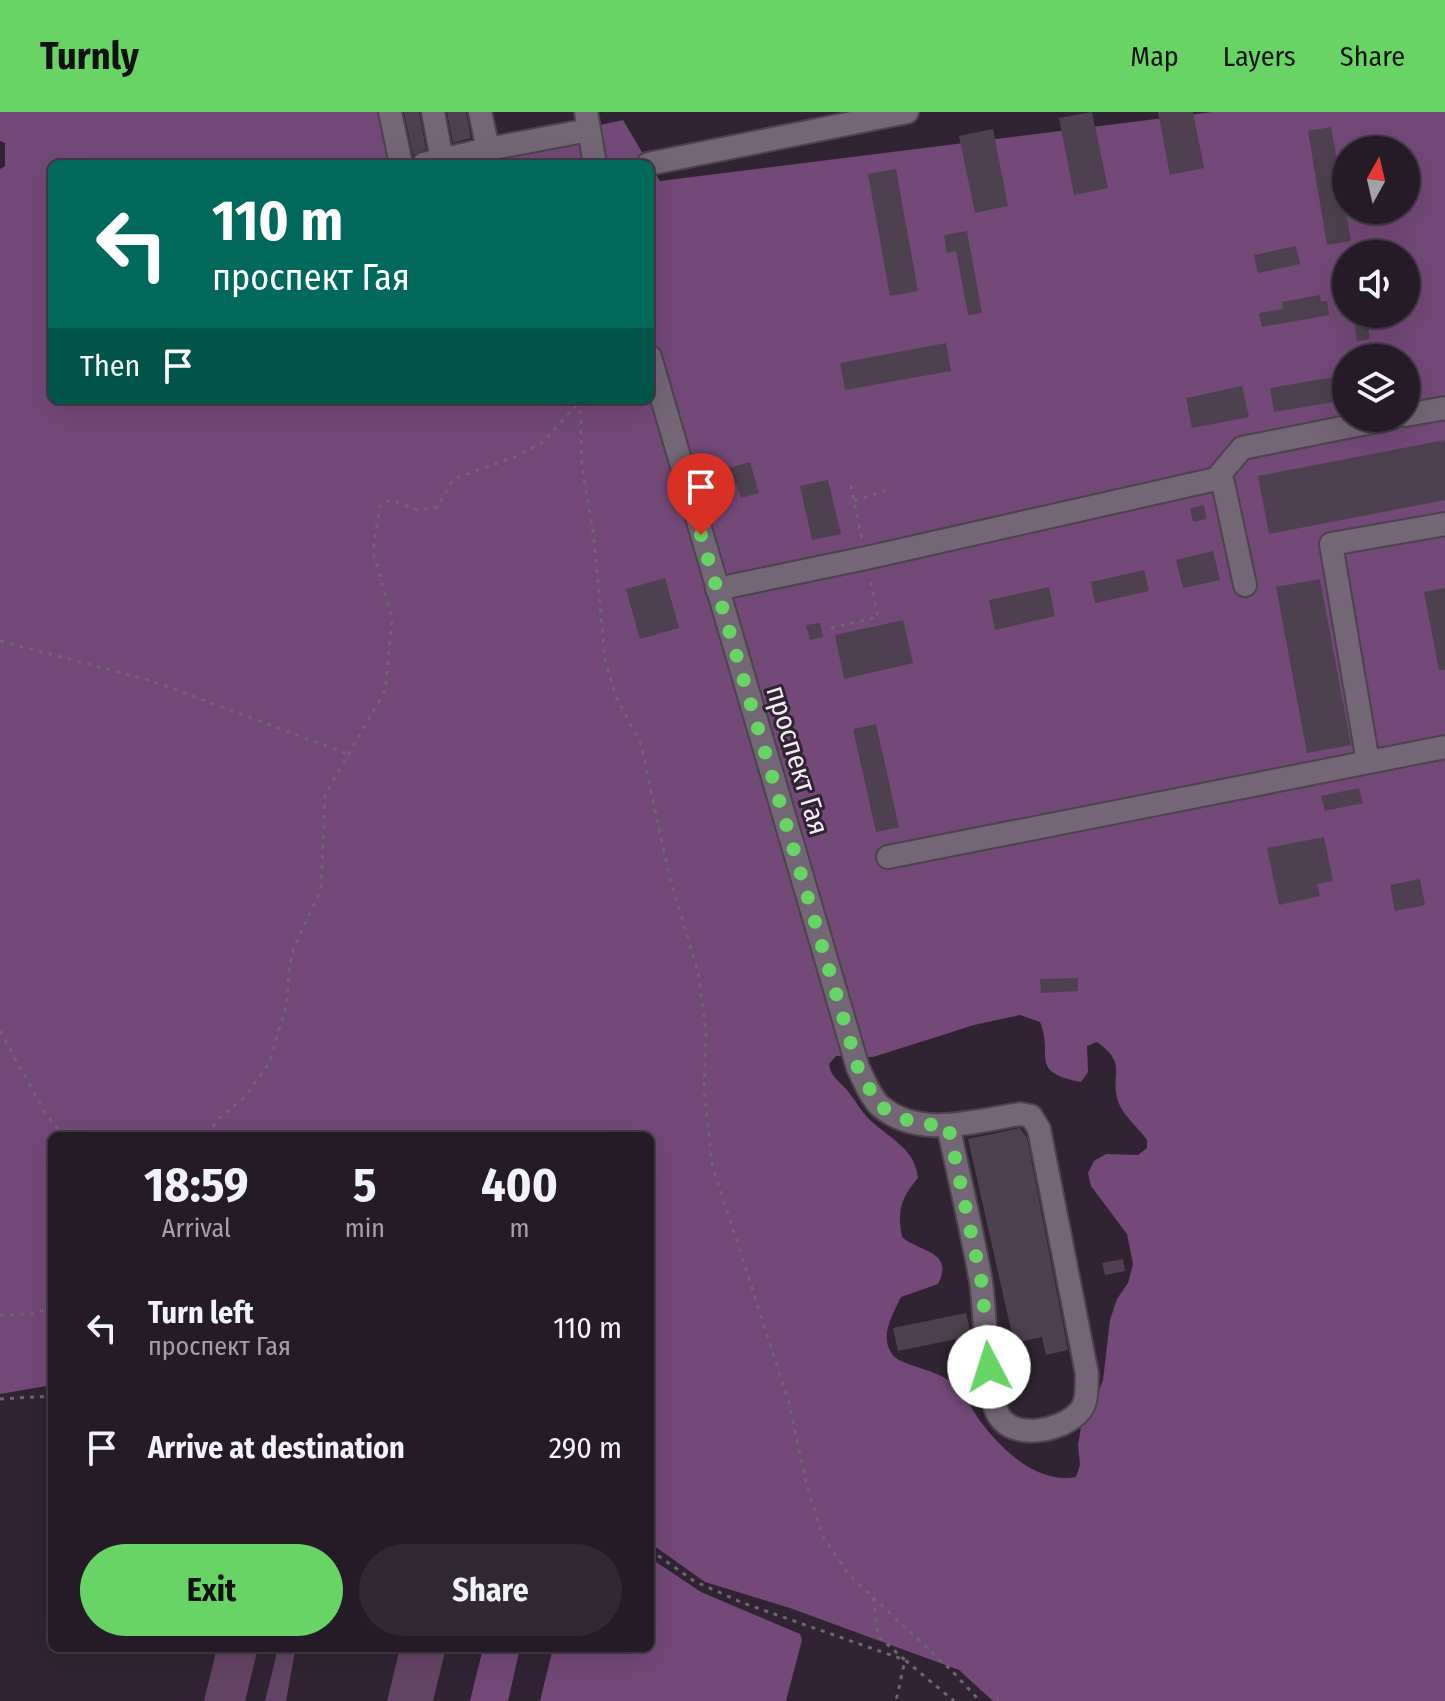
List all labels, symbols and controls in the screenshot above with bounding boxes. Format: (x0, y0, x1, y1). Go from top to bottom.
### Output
text: Turnly (40, 33, 139, 79)
text: Map (1130, 40, 1179, 73)
text: Layers (1223, 40, 1296, 73)
text: Share (1340, 40, 1405, 73)
north arrow (1332, 136, 1420, 224)
map controls (1332, 136, 1420, 432)
text: 110 m (212, 188, 343, 255)
icon: left (80, 192, 184, 296)
button: sound (1332, 240, 1420, 328)
text: проспект Гая (212, 256, 410, 300)
icon: arrive (156, 344, 200, 388)
button: layers (1332, 344, 1420, 432)
text: Then (80, 348, 140, 384)
pin (667, 453, 735, 535)
icon: arrive (679, 465, 723, 509)
street label: проспект Гая (759, 682, 836, 839)
text: 18:59 (144, 1156, 249, 1214)
text: 5 (353, 1156, 377, 1214)
text: 400 (481, 1156, 558, 1214)
text: Arrival (162, 1213, 231, 1244)
text: min (345, 1213, 385, 1244)
text: m (509, 1213, 529, 1244)
text: Turn left (148, 1295, 254, 1331)
icon: left (80, 1306, 124, 1350)
text: 110 m (553, 1310, 622, 1346)
position arrow (947, 1325, 1031, 1409)
text: проспект Гая (148, 1331, 291, 1362)
icon: arrive (80, 1426, 124, 1470)
text: Arrive at destination (148, 1430, 405, 1466)
text: 290 m (549, 1430, 622, 1466)
button: Exit (80, 1544, 343, 1636)
button: Share (359, 1544, 622, 1636)

